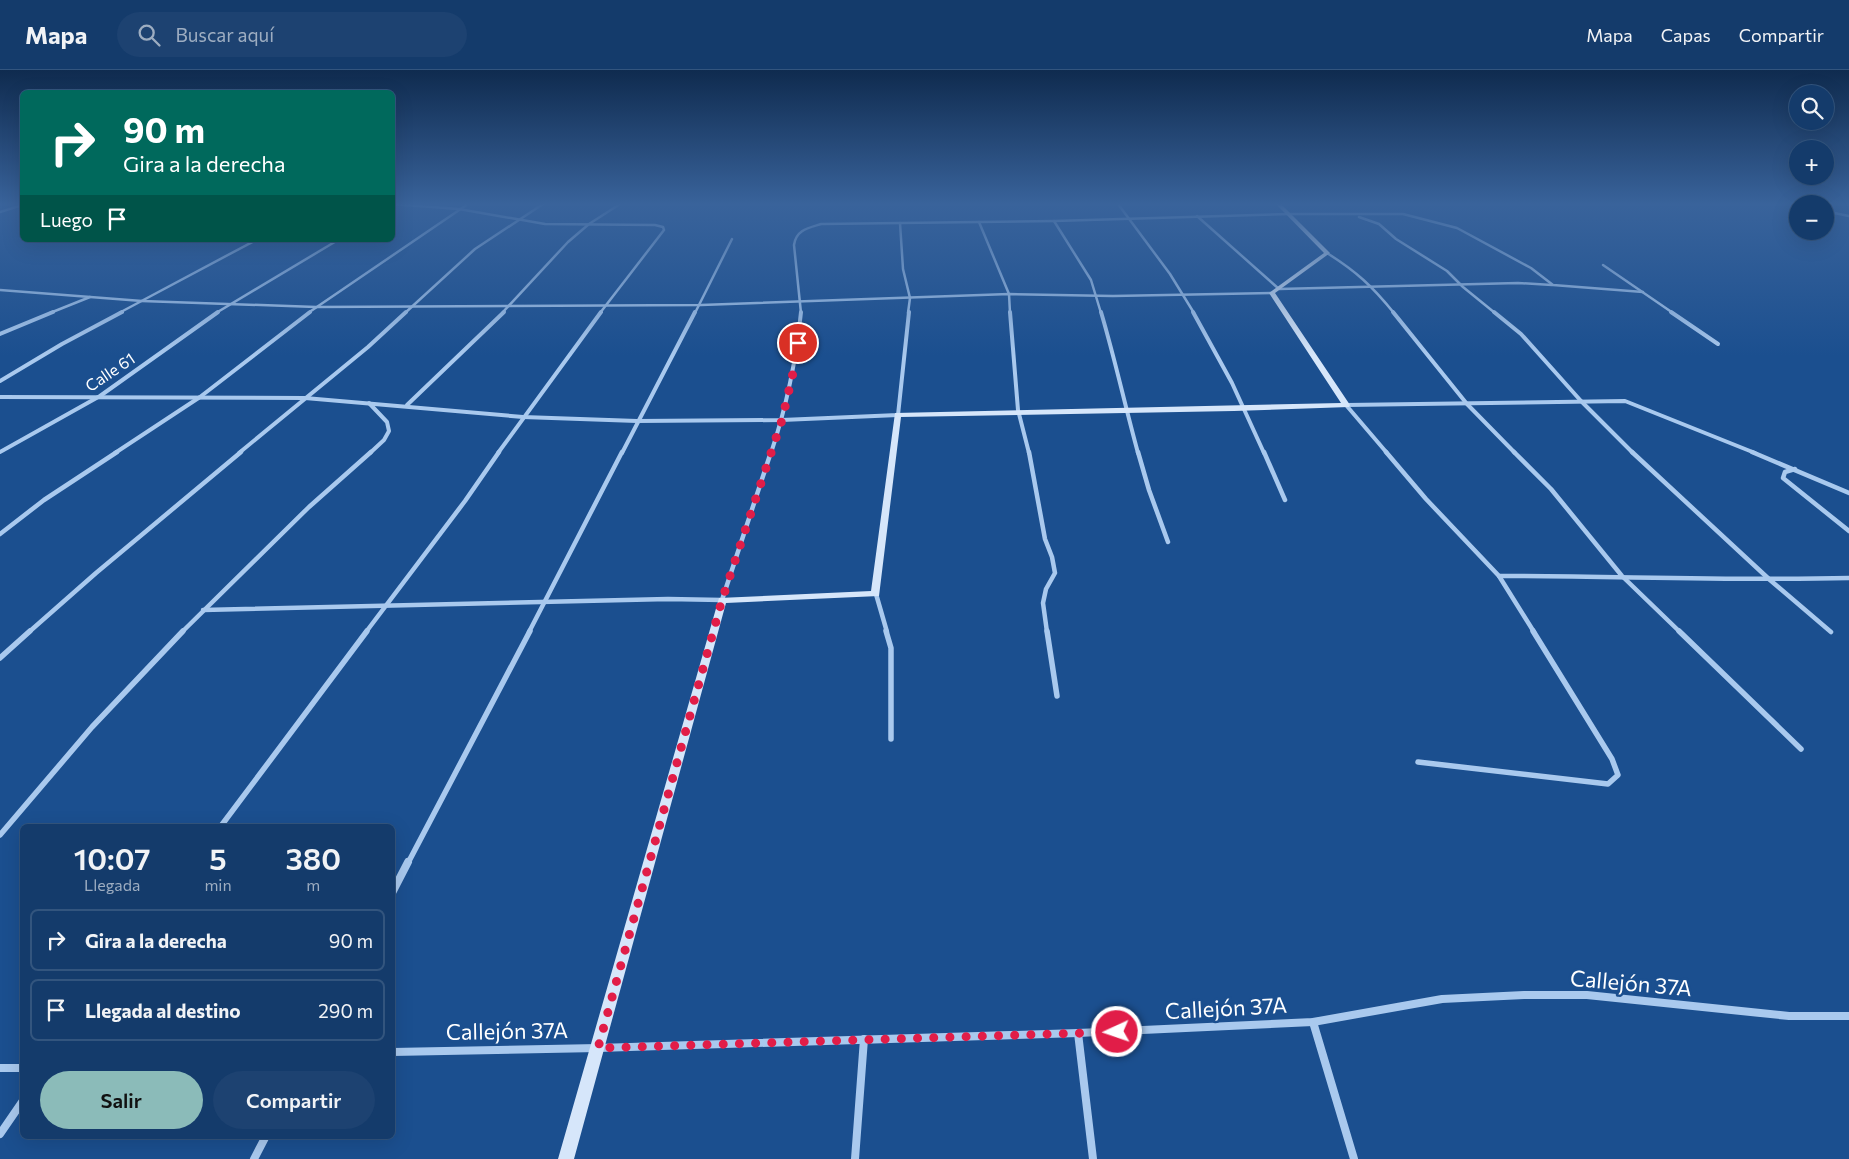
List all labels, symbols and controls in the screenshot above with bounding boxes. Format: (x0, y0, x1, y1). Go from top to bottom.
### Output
search box (117, 12, 467, 57)
text: Mapa (25, 20, 87, 49)
icon: search (135, 21, 163, 49)
text: Buscar aquí (175, 23, 274, 46)
text: Mapa (1586, 24, 1633, 46)
text: Capas (1661, 24, 1711, 46)
text: Compartir (1739, 24, 1824, 46)
map controls (1789, 85, 1834, 240)
button: search (1789, 85, 1834, 130)
text: 90 m (123, 107, 205, 150)
icon: right (40, 110, 105, 175)
button: + (1789, 140, 1834, 185)
text: Gira a la derecha (123, 150, 285, 177)
button: − (1789, 195, 1834, 240)
icon: arrive (103, 205, 131, 233)
text: Luego (40, 208, 93, 231)
pin (777, 322, 819, 364)
icon: arrive (784, 329, 812, 357)
street label: Calle 61 (81, 348, 138, 395)
text: 10:07 (74, 839, 151, 876)
text: 5 (209, 839, 227, 876)
text: 380 (286, 839, 341, 876)
text: Llegada (84, 875, 140, 894)
text: min (204, 875, 232, 894)
text: m (306, 875, 320, 894)
icon: right (42, 926, 70, 954)
text: Gira a la derecha (85, 929, 227, 952)
text: 90 m (329, 929, 373, 952)
street label: Callejón 37A (1569, 964, 1693, 1001)
street label: Callejón 37A (1164, 991, 1288, 1024)
icon: arrive (42, 996, 70, 1024)
text: Llegada al destino (85, 999, 241, 1022)
text: 290 m (318, 999, 373, 1022)
position arrow (1090, 1005, 1142, 1057)
street label: Callejón 37A (446, 1016, 568, 1045)
button: Salir (40, 1071, 203, 1129)
button: Compartir (213, 1071, 375, 1129)

